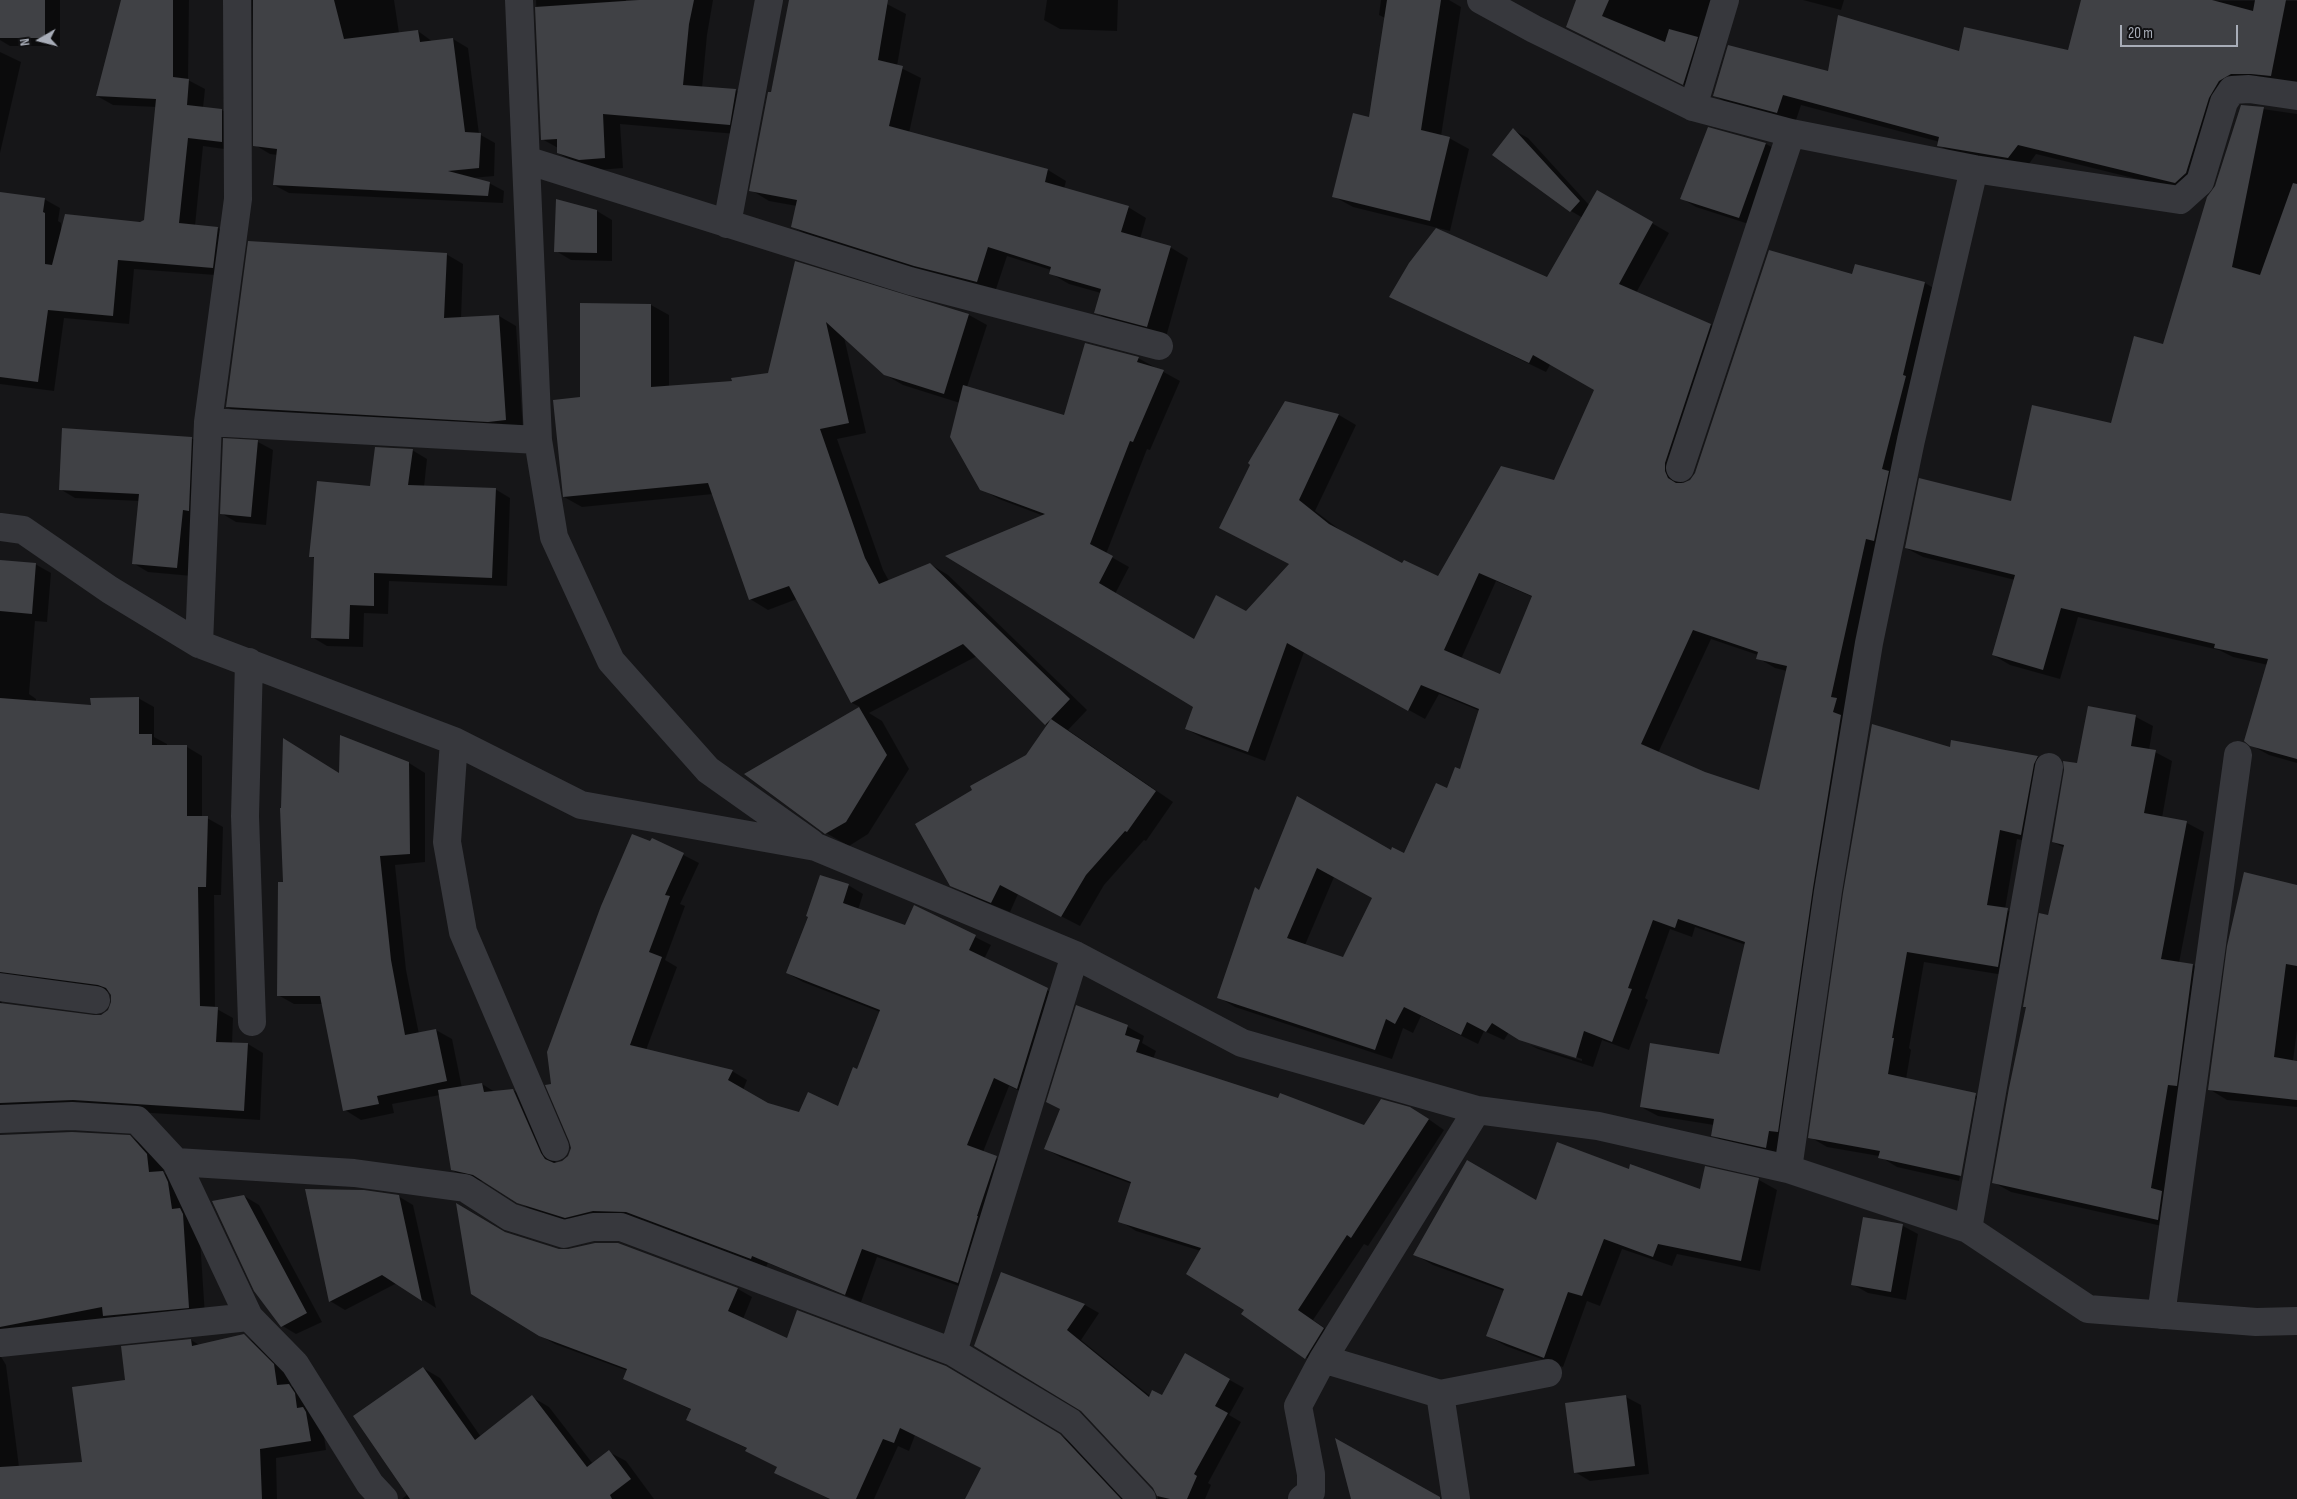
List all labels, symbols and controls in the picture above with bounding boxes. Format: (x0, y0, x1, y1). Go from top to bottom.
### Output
north arrow (15, 15, 65, 65)
scale bar (2122, 15, 2240, 47)
text: 20 m (2128, 24, 2153, 43)
text: N (16, 37, 34, 47)

